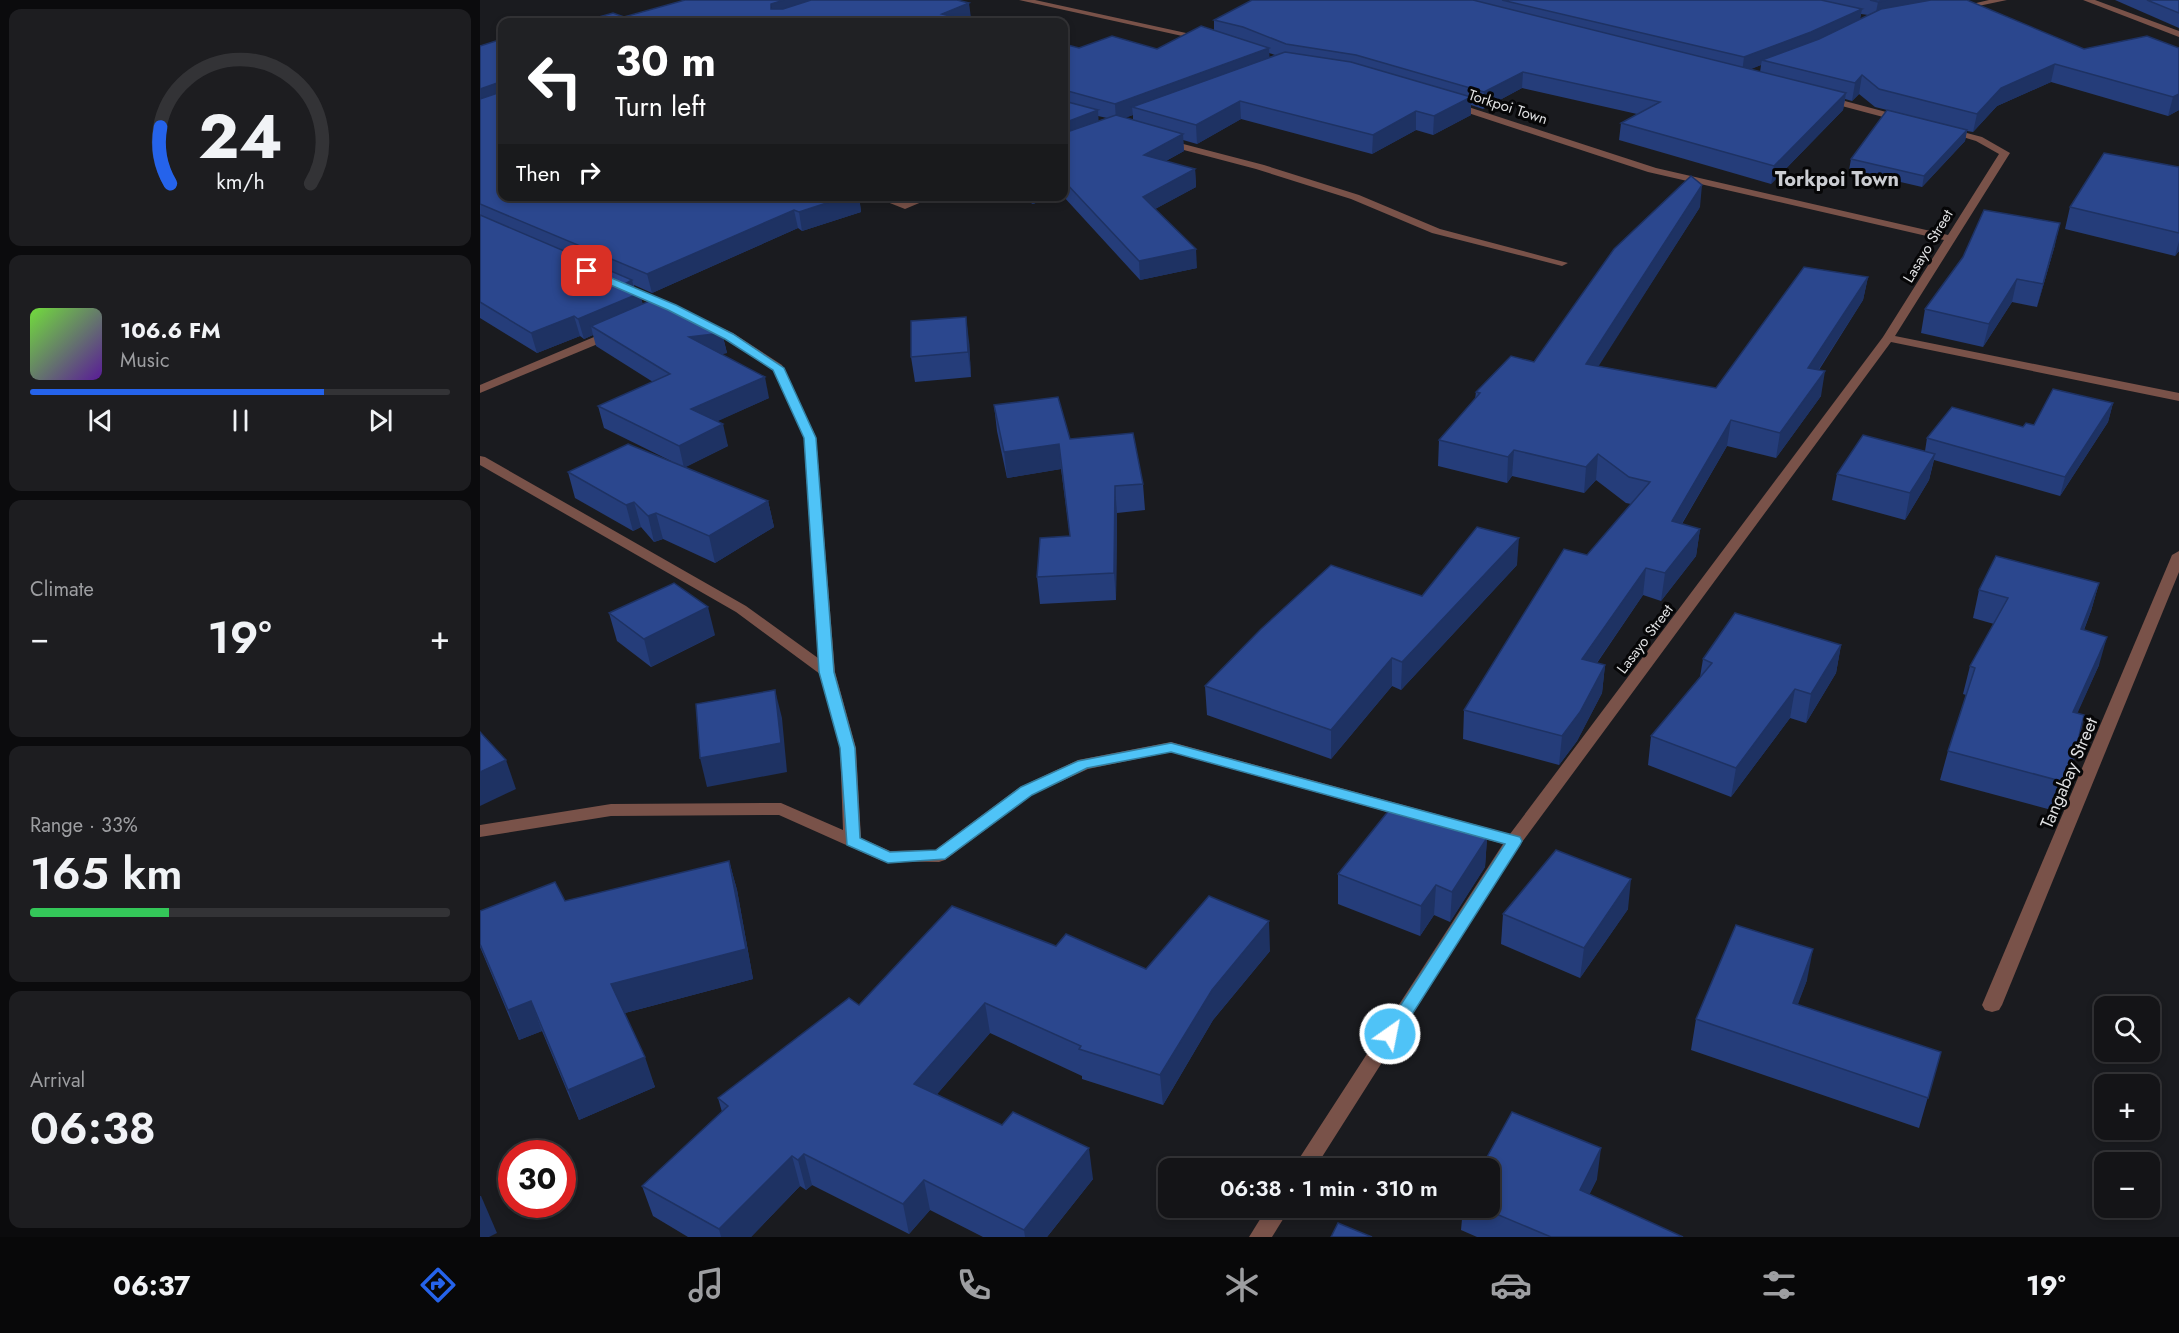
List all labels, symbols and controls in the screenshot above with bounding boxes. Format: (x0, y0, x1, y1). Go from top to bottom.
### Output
text: 30 m (615, 31, 716, 92)
icon: left (516, 42, 594, 120)
street label: Torkpoi Town (1466, 84, 1550, 130)
text: Turn left (615, 87, 705, 126)
text: 24 (198, 91, 282, 181)
icon: right (573, 156, 606, 189)
text: Then (516, 157, 561, 189)
district label: Torkpoi Town (1775, 165, 1899, 194)
text: km/h (216, 167, 264, 198)
street label: Lasayo Street (1897, 205, 1959, 287)
pin (561, 245, 612, 296)
icon: arrive (570, 254, 603, 287)
text: 106.6 FM (120, 314, 221, 346)
text: Music (120, 346, 170, 375)
icon: previous (84, 404, 117, 437)
icon: pause (224, 404, 257, 437)
icon: next (364, 404, 397, 437)
text: Climate (30, 575, 94, 604)
street label: Lasayo Street (1612, 599, 1679, 678)
text: 19° (208, 605, 272, 670)
text: − (30, 614, 49, 661)
text: + (430, 614, 450, 661)
street label: Tangabay Street (2034, 713, 2104, 833)
text: Range · 33% (30, 811, 138, 840)
text: 165 km (30, 841, 183, 906)
map controls (2094, 996, 2160, 1218)
button: search (2094, 996, 2160, 1062)
position arrow (1358, 1002, 1422, 1066)
text: Arrival (30, 1066, 85, 1095)
button: + (2094, 1074, 2160, 1140)
text: 06:38 (30, 1096, 156, 1161)
speed limit sign: 30 (498, 1140, 576, 1218)
button: − (2094, 1152, 2160, 1218)
text: 06:38 · 1 min · 310 m (1220, 1172, 1438, 1204)
icon: directions (417, 1264, 459, 1306)
icon: music (685, 1264, 727, 1306)
icon: phone (953, 1264, 995, 1306)
icon: climate (1221, 1264, 1263, 1306)
icon: car (1490, 1264, 1532, 1306)
icon: filters (1758, 1264, 1800, 1306)
text: 06:37 (113, 1266, 190, 1305)
text: 19° (2026, 1266, 2066, 1305)

